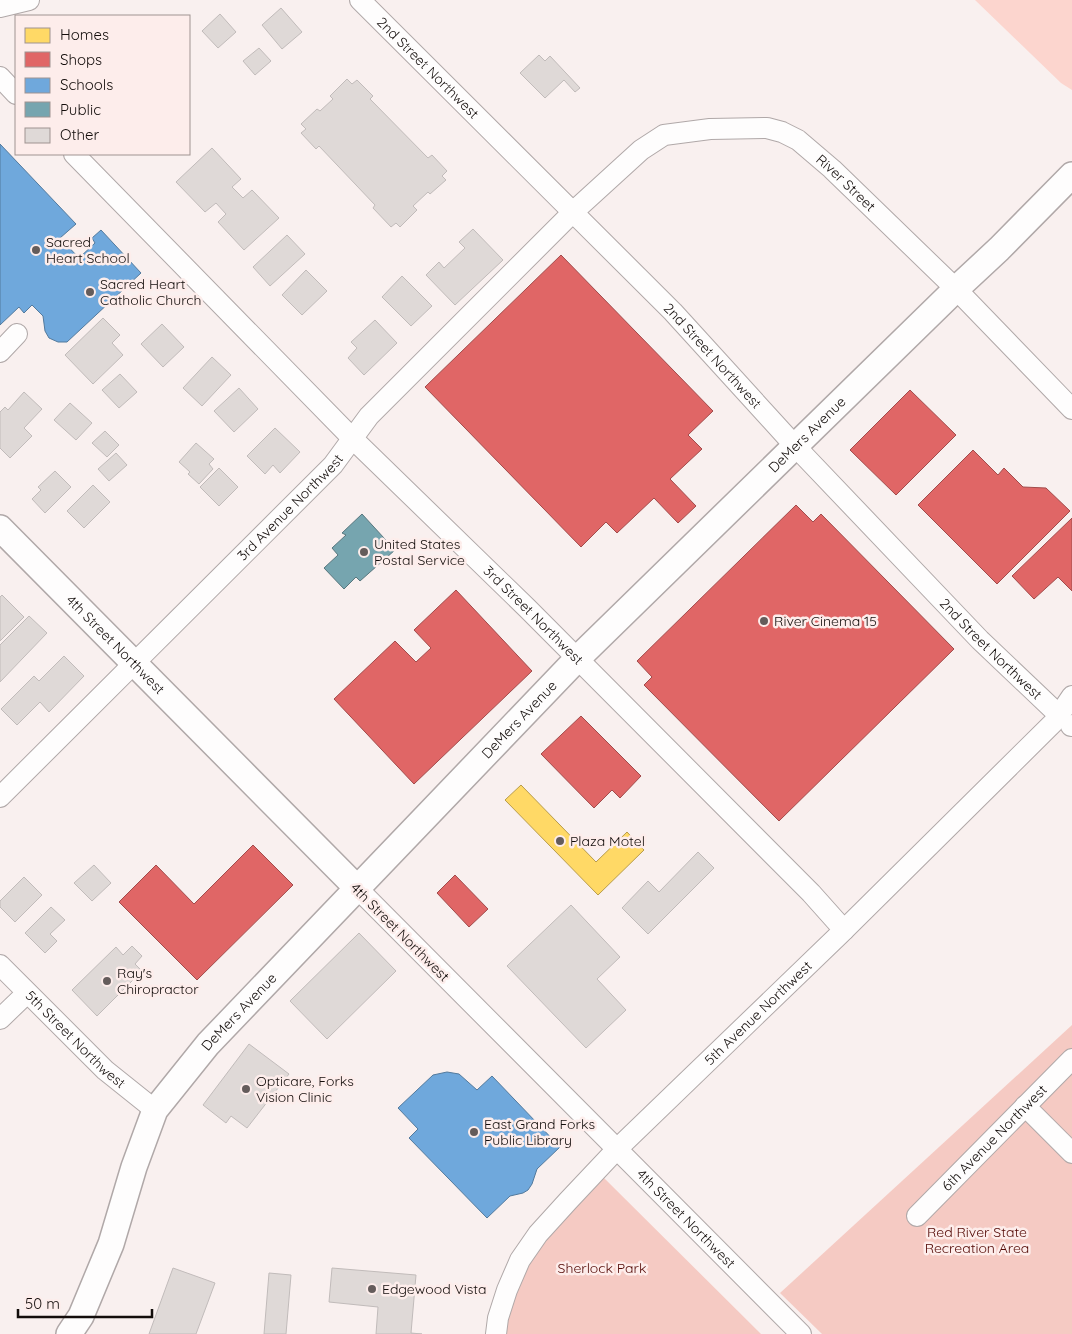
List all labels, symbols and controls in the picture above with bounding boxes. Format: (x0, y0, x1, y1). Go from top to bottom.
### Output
street label: 2nd Street Northwest (373, 13, 483, 123)
legend (15, 15, 190, 155)
text: Homes (60, 25, 109, 44)
text: Shops (60, 50, 102, 69)
text: Schools (60, 75, 113, 94)
text: Public (60, 100, 101, 119)
text: Other (60, 125, 100, 144)
street label: River Street (812, 150, 879, 215)
place label: Sacred Heart School (46, 233, 130, 267)
marker: Sacred Heart School (30, 244, 42, 256)
place label: Sacred Heart Catholic Church (100, 275, 201, 309)
marker: Sacred Heart Catholic Church (84, 286, 96, 298)
street label: 2nd Street Northwest (660, 299, 766, 413)
street label: DeMers Avenue (764, 393, 850, 476)
street label: 3rd Avenue Northwest (233, 450, 347, 564)
place label: United States Postal Service (374, 535, 465, 569)
marker: United States Postal Service (358, 546, 370, 558)
street label: 3rd Street Northwest (480, 562, 587, 669)
street label: 4th Street Northwest (62, 591, 169, 698)
street label: 2nd Street Northwest (936, 594, 1046, 703)
place label: River Cinema 15 (774, 612, 877, 630)
marker: River Cinema 15 (758, 615, 770, 627)
street label: DeMers Avenue (478, 677, 561, 762)
place label: Plaza Motel (570, 832, 645, 850)
marker: Plaza Motel (554, 835, 566, 847)
street label: 4th Street Northwest (347, 879, 453, 985)
street label: 5th Avenue Northwest (701, 957, 816, 1069)
place label: Ray's Chiropractor (117, 964, 199, 998)
street label: DeMers Avenue (197, 969, 280, 1054)
marker: Ray's Chiropractor (101, 975, 113, 987)
street label: 5th Street Northwest (22, 987, 130, 1092)
place label: Opticare, Forks Vision Clinic (256, 1072, 354, 1106)
street label: 6th Avenue Northwest (938, 1081, 1051, 1195)
marker: Opticare, Forks Vision Clinic (240, 1083, 252, 1095)
place label: East Grand Forks Public Library (484, 1115, 595, 1149)
marker: East Grand Forks Public Library (468, 1126, 480, 1138)
street label: 4th Street Northwest (633, 1165, 739, 1272)
park label: Red River State Recreation Area (925, 1223, 1029, 1257)
park label: Sherlock Park (558, 1259, 646, 1277)
place label: Edgewood Vista (382, 1280, 487, 1298)
marker: Edgewood Vista (366, 1283, 378, 1295)
scale bar (18, 1286, 151, 1318)
text: 50 m (25, 1294, 60, 1313)

